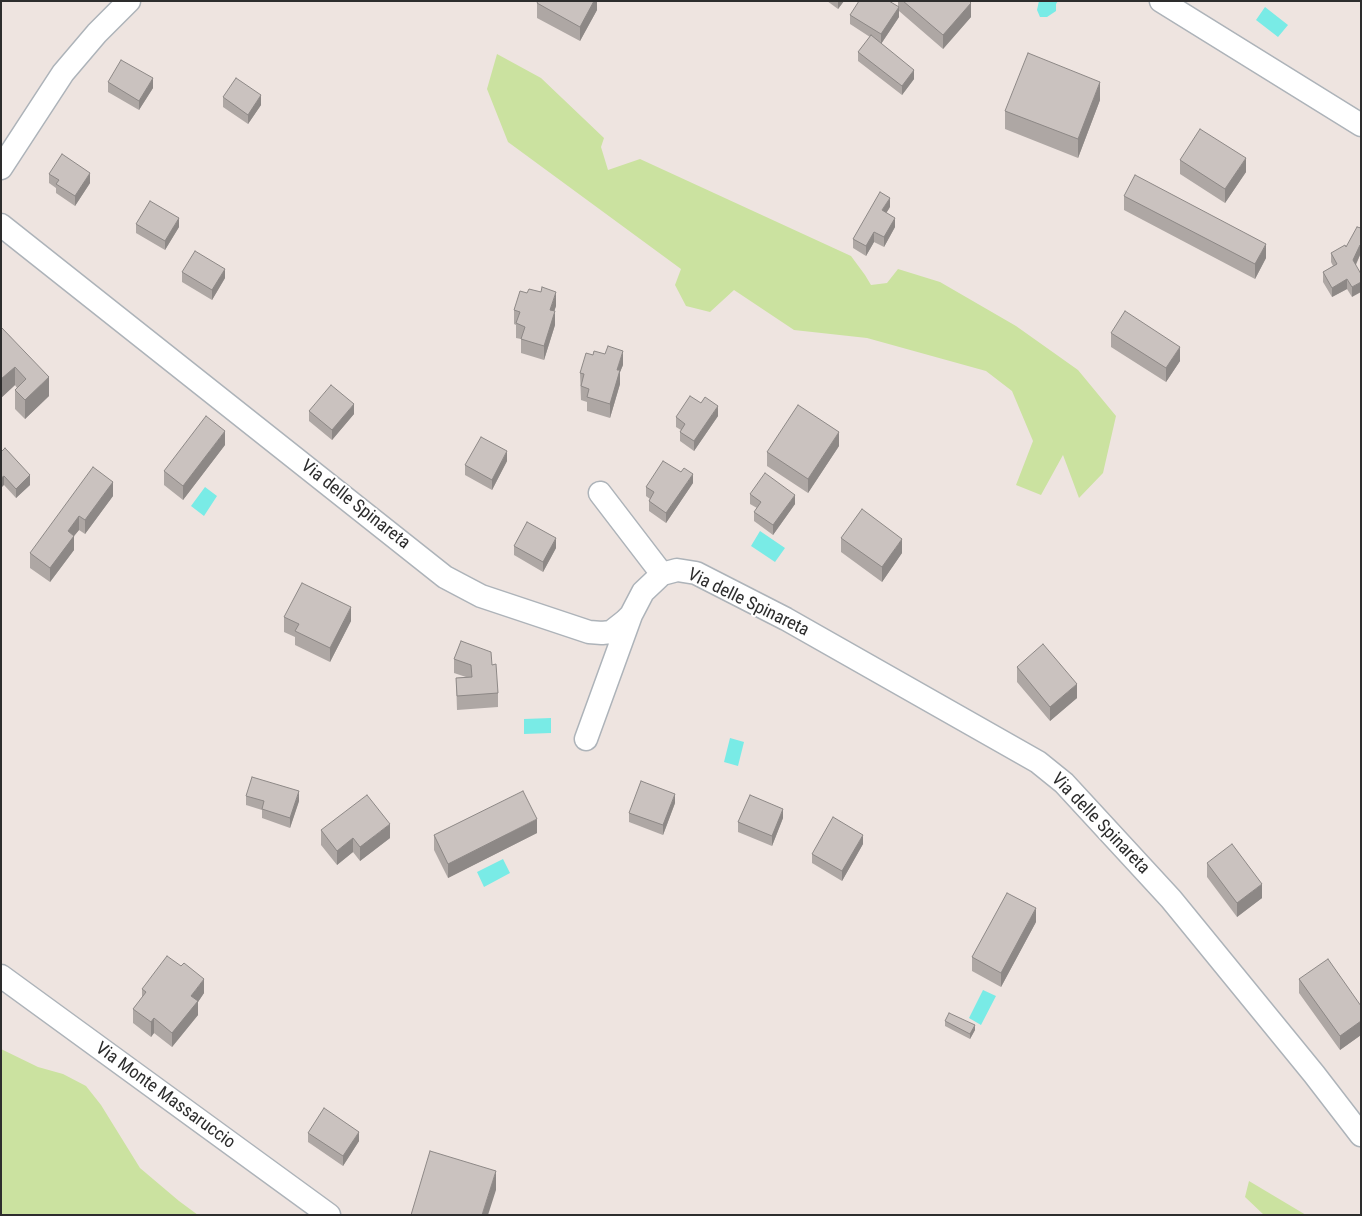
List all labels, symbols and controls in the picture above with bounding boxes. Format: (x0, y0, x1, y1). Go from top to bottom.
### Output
street label: Via delle Spinareta (296, 456, 414, 554)
street label: Via delle Spinareta (684, 564, 812, 642)
street label: Via delle Spinareta (1046, 769, 1154, 879)
street label: Via Monte Massaruccio (91, 1038, 239, 1154)

